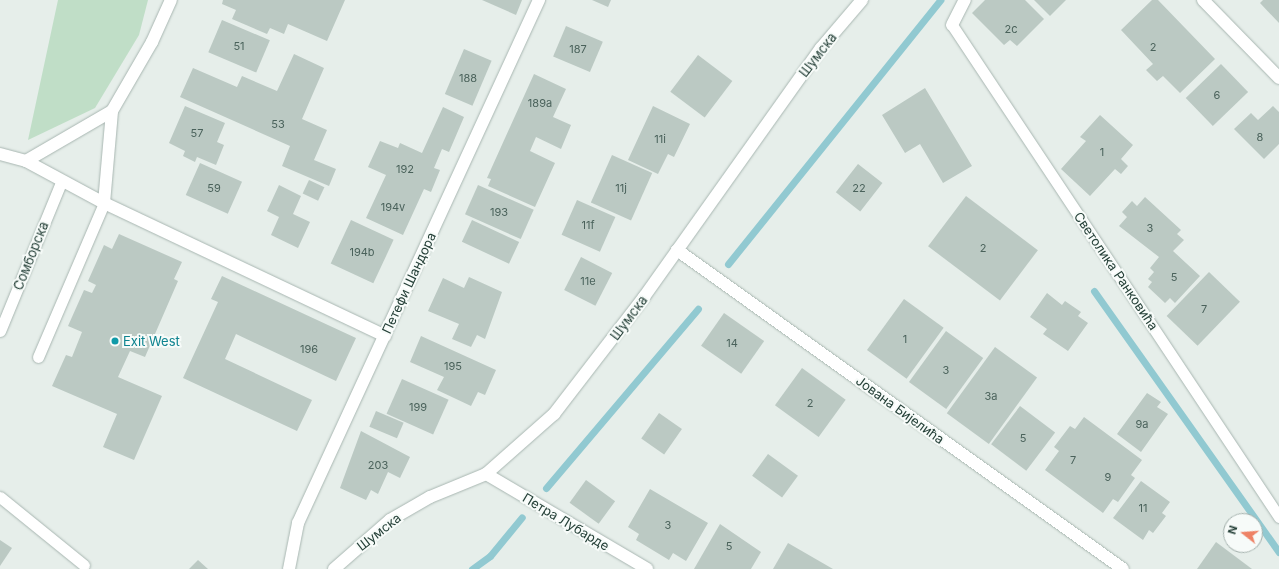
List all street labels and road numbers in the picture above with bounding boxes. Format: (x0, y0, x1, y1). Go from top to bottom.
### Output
street label: Шумска (796, 30, 840, 80)
street label: Светолика Ранковића (1071, 209, 1161, 333)
street label: Сомборска (10, 219, 52, 293)
street label: Петефи Шандора (379, 230, 439, 336)
street label: Шумска (607, 293, 651, 343)
street label: Јована Бијелића (853, 373, 947, 447)
street label: Петра Лубарде (520, 490, 612, 554)
street label: Шумска (354, 510, 404, 554)

